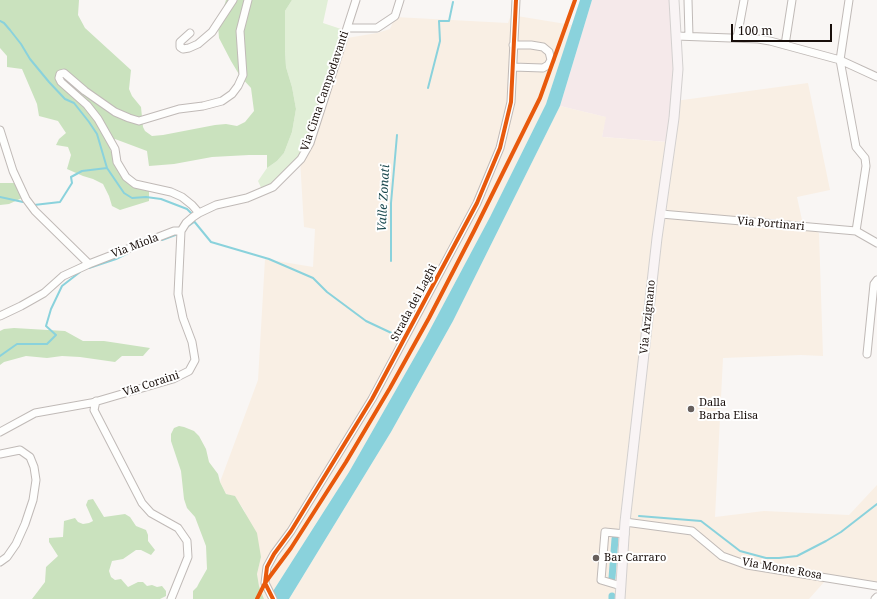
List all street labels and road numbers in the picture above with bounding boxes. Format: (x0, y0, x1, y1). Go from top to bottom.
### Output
street label: Via Cima Campodavanti (298, 29, 352, 153)
street label: Via Portinari (737, 214, 805, 234)
street label: Via Miola (109, 231, 161, 261)
street label: Strada dei Laghi (388, 262, 440, 344)
street label: Via Arzignano (638, 279, 658, 355)
street label: Via Coraini (121, 369, 181, 399)
street label: Via Monte Rosa (741, 555, 823, 583)

